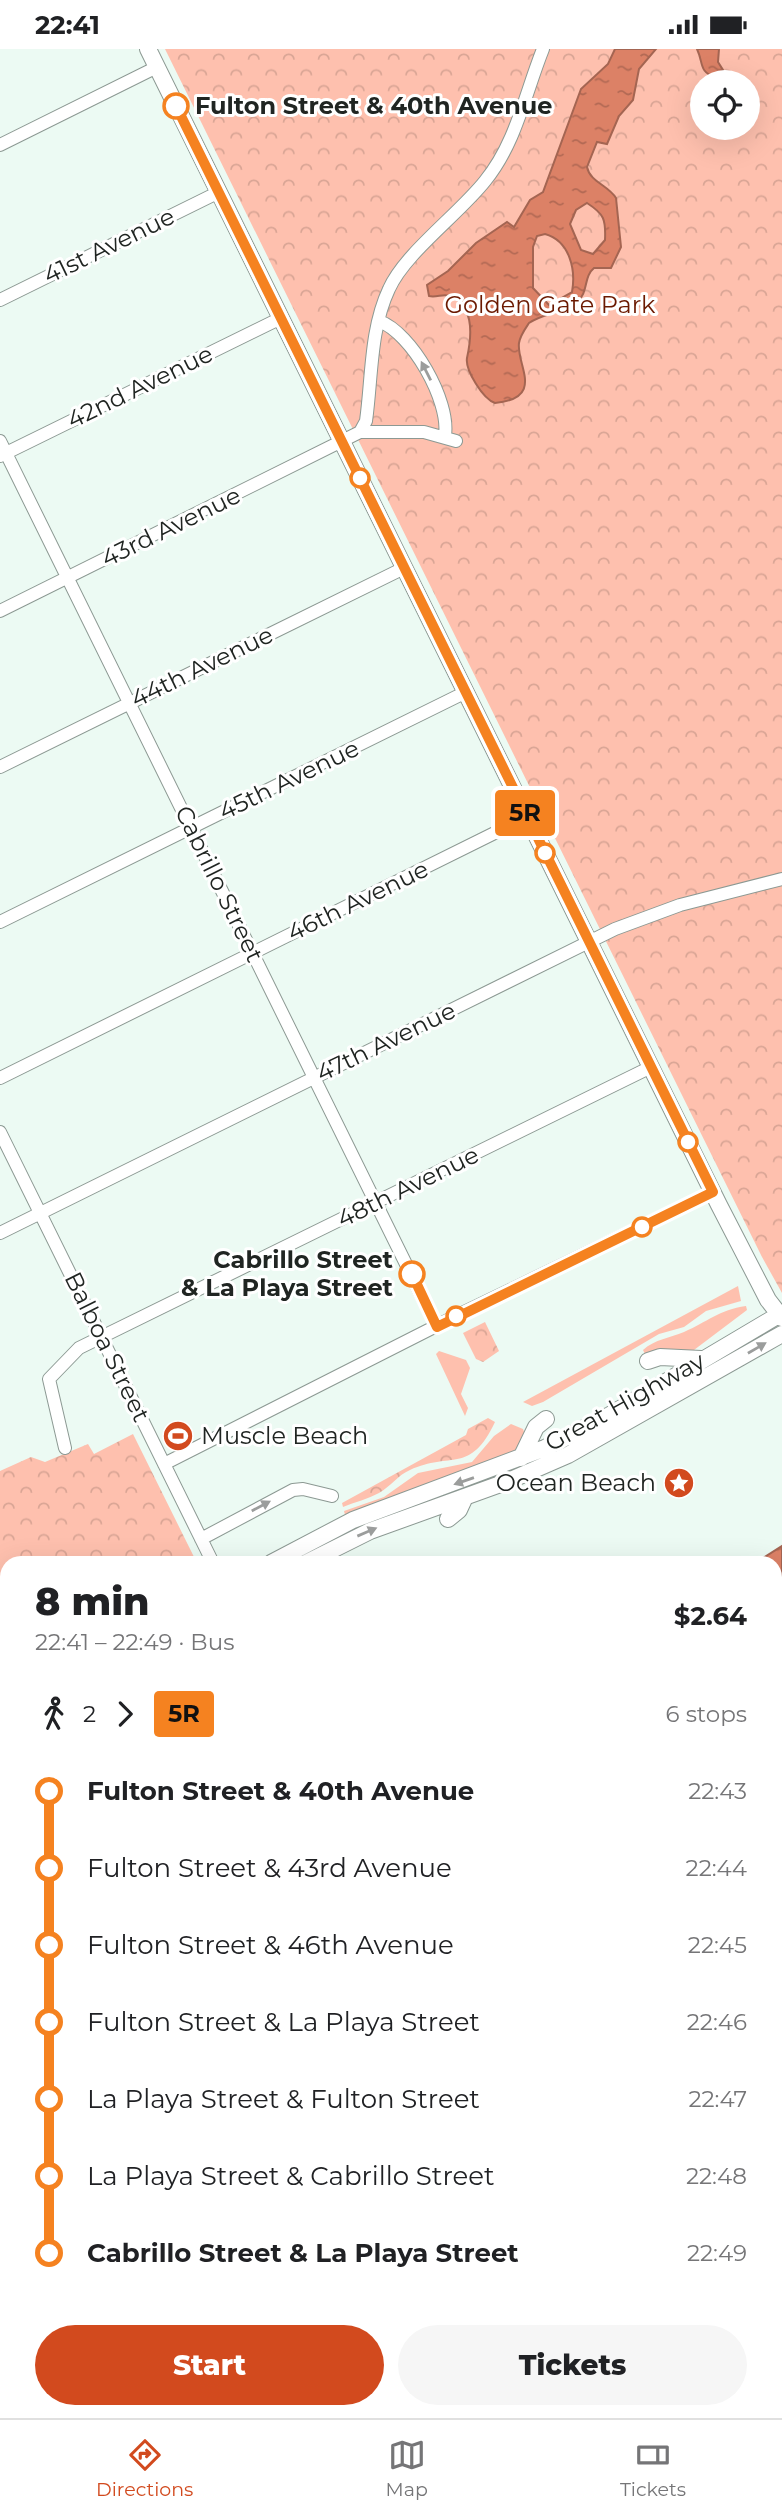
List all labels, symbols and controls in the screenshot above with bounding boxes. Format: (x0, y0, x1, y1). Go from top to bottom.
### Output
text: 22:41 (35, 9, 100, 41)
map controls (690, 70, 760, 140)
button: locate (690, 70, 760, 140)
place label: Fulton Street & 40th Avenue (195, 91, 552, 120)
marker: Fulton Street & 40th Avenue (163, 93, 189, 119)
street label: 41st Avenue (38, 201, 179, 290)
park label: Golden Gate Park (445, 290, 656, 319)
street label: 42nd Avenue (62, 339, 218, 434)
one-way arrow (421, 361, 432, 381)
unlabelled marker (350, 468, 370, 488)
street label: 43rd Avenue (96, 480, 245, 573)
street label: 44th Avenue (126, 620, 278, 713)
street label: 45th Avenue (214, 733, 364, 826)
line badge: 5R (494, 790, 556, 836)
text: 5R (509, 798, 541, 827)
street label: Cabrillo Street (169, 801, 270, 967)
unlabelled marker (535, 843, 555, 863)
street label: 46th Avenue (283, 854, 433, 947)
street label: 47th Avenue (311, 995, 460, 1088)
unlabelled marker (678, 1132, 698, 1152)
street label: 48th Avenue (332, 1140, 483, 1233)
unlabelled marker (632, 1217, 652, 1237)
place label: Cabrillo Street & La Playa Street (181, 1245, 394, 1302)
marker: Cabrillo Street & La Playa Street (399, 1261, 425, 1287)
street label: Balboa Street (59, 1267, 156, 1427)
unlabelled marker (446, 1306, 466, 1326)
one-way arrow (748, 1342, 767, 1354)
street label: Great Highway (540, 1346, 710, 1457)
sports icon: Muscle Beach (161, 1419, 195, 1453)
place label: Muscle Beach (201, 1421, 368, 1450)
place icon: Ocean Beach (662, 1466, 696, 1500)
place label: Ocean Beach (496, 1468, 656, 1497)
one-way arrow (453, 1476, 474, 1487)
one-way arrow (252, 1501, 272, 1513)
one-way arrow (357, 1527, 378, 1538)
text: 8 min (35, 1578, 150, 1625)
text: $2.64 (674, 1600, 747, 1632)
text: 22:41 – 22:49 · Bus (35, 1628, 234, 1656)
icon: walk (35, 1695, 73, 1733)
icon: forward (106, 1695, 144, 1733)
text: 5R (168, 1699, 200, 1728)
text: 2 (83, 1700, 96, 1728)
text: 6 stops (666, 1700, 747, 1728)
text: Fulton Street & 40th Avenue (87, 1775, 474, 1807)
text: 22:43 (688, 1777, 747, 1805)
text: Fulton Street & 43rd Avenue (87, 1852, 452, 1884)
text: 22:44 (686, 1854, 747, 1882)
text: Fulton Street & 46th Avenue (87, 1929, 454, 1961)
text: 22:45 (688, 1931, 747, 1959)
text: Fulton Street & La Playa Street (87, 2006, 480, 2038)
text: 22:46 (687, 2008, 747, 2036)
text: La Playa Street & Fulton Street (87, 2083, 480, 2115)
text: 22:47 (688, 2085, 747, 2113)
text: La Playa Street & Cabrillo Street (87, 2160, 494, 2192)
text: 22:48 (686, 2162, 747, 2190)
text: Cabrillo Street & La Playa Street (87, 2237, 519, 2269)
text: 22:49 (687, 2239, 747, 2267)
button: Start (35, 2325, 384, 2405)
button: Tickets (398, 2325, 747, 2405)
tab: Directions (96, 2436, 193, 2501)
tab: Map (386, 2436, 428, 2501)
tab: Tickets (620, 2436, 686, 2501)

